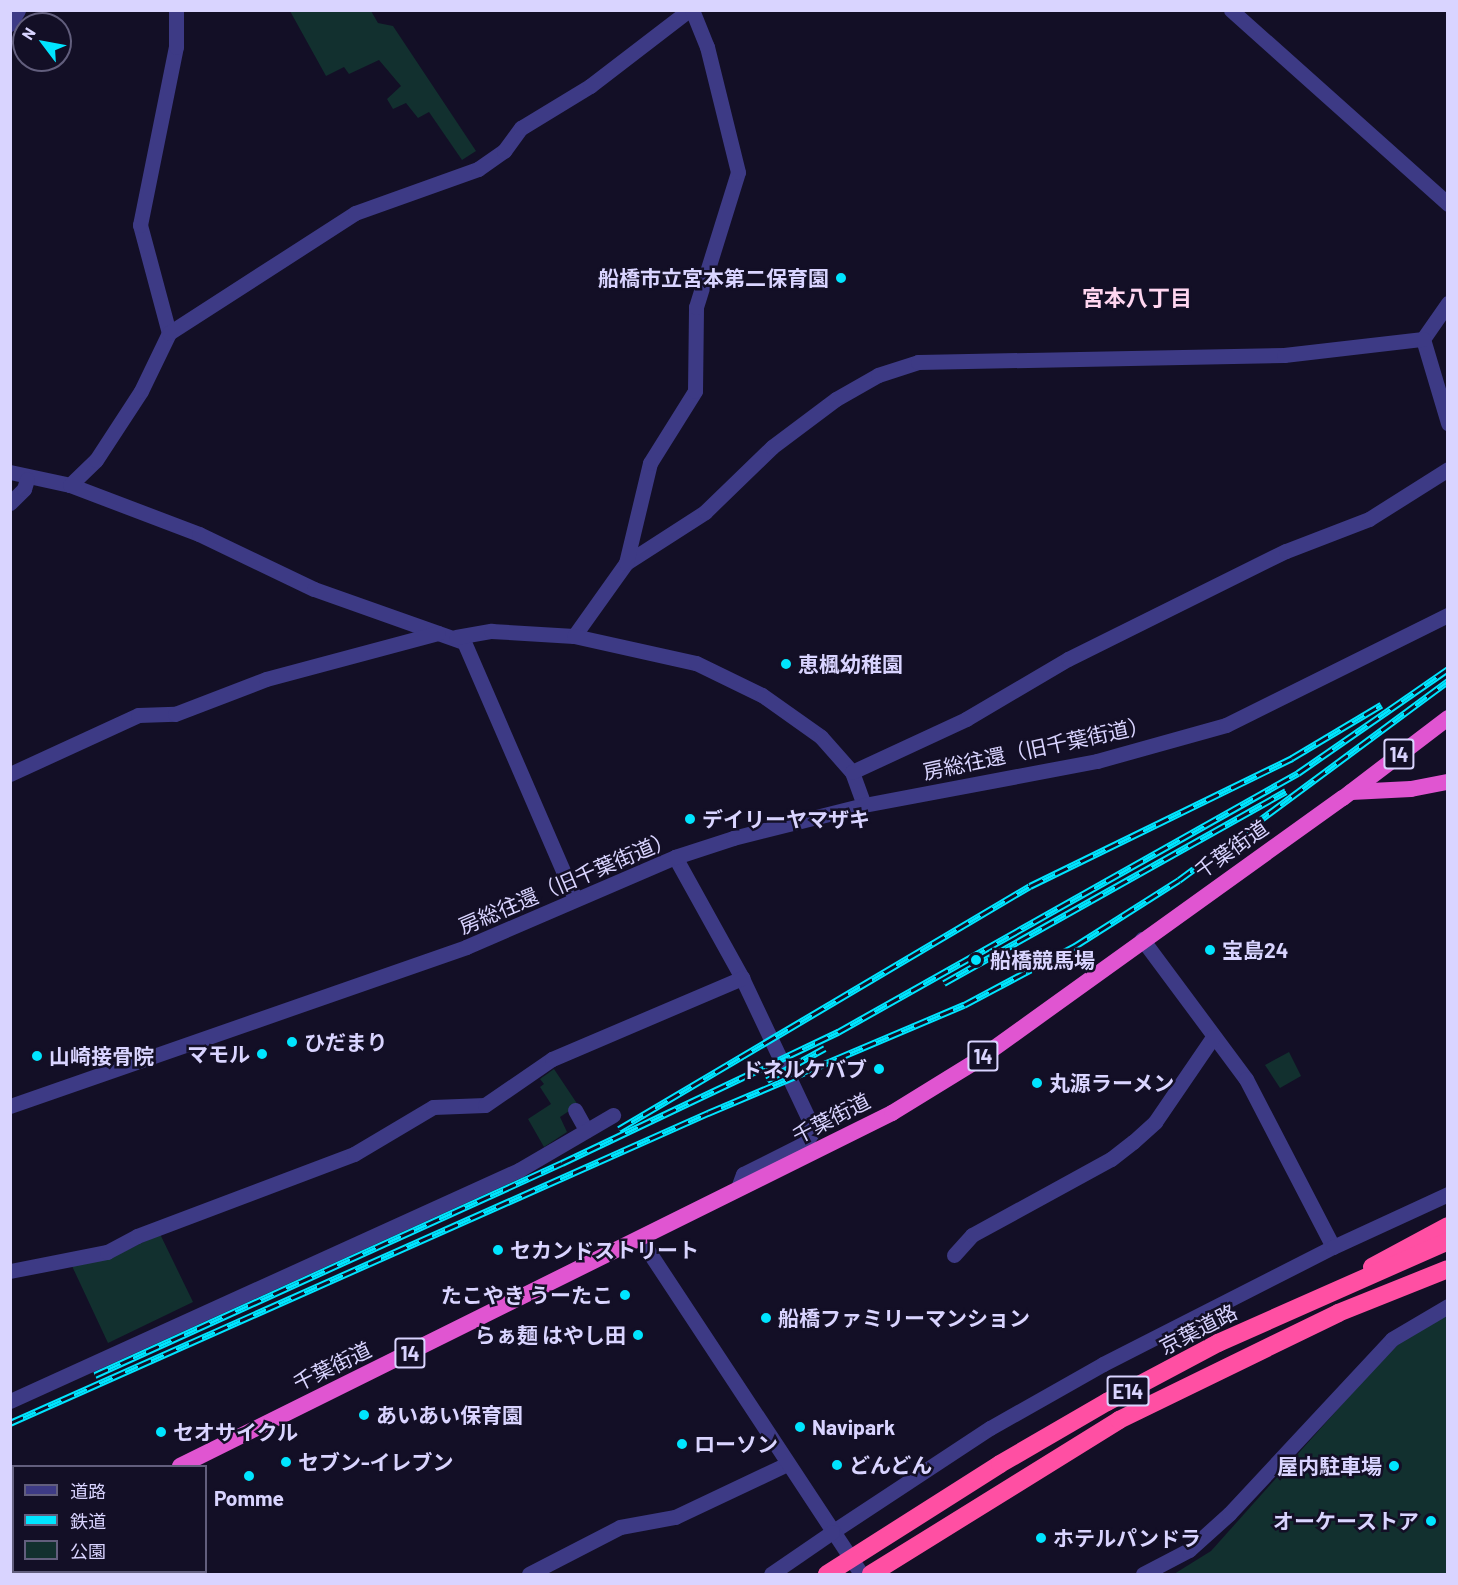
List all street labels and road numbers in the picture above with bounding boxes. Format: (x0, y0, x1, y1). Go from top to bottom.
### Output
street label: 房総往還（旧千葉街道） (920, 712, 1152, 784)
road number: 14 (1382, 737, 1416, 771)
street label: 千葉街道 (1189, 815, 1273, 883)
street label: 房総往還（旧千葉街道） (455, 825, 677, 939)
road number: 14 (966, 1039, 1000, 1073)
street label: 千葉街道 (788, 1088, 874, 1148)
street label: 京葉道路 (1155, 1299, 1241, 1359)
street label: 千葉街道 (289, 1336, 375, 1396)
road number: 14 (394, 1336, 426, 1370)
road number: E14 (1106, 1374, 1150, 1408)

